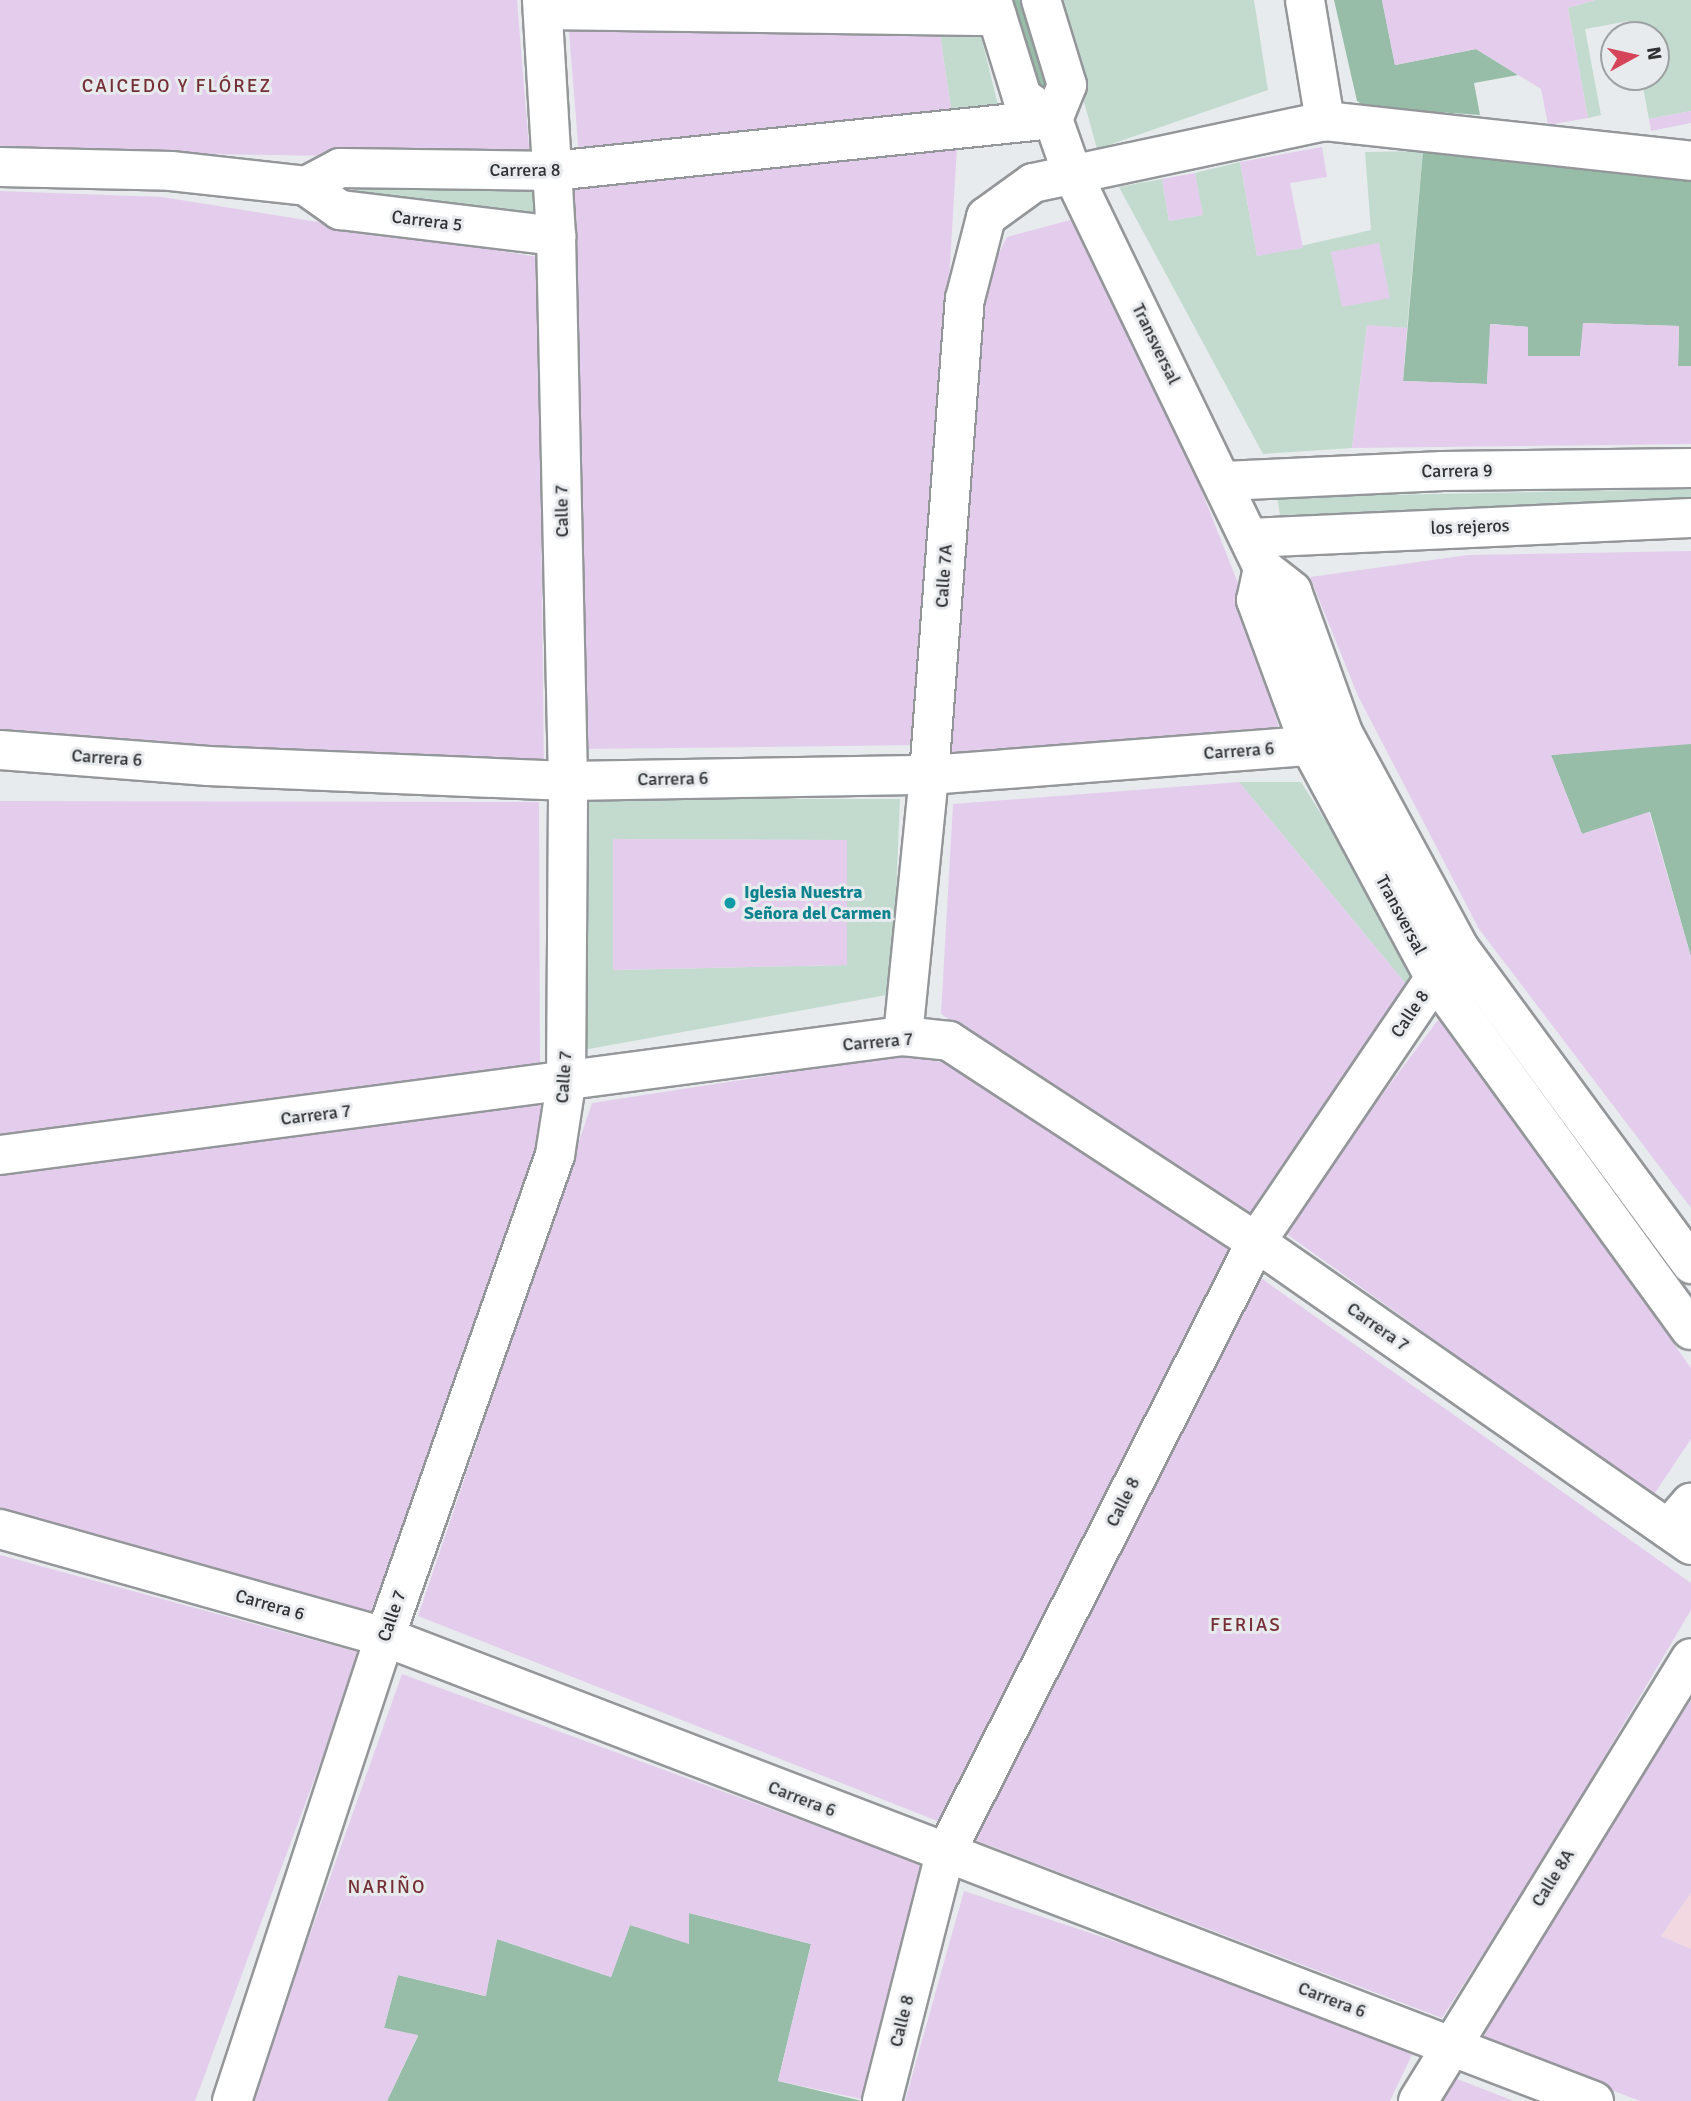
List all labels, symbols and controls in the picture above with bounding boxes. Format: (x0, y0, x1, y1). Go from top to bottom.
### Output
north arrow (1600, 21, 1670, 91)
text: N (1641, 45, 1667, 62)
district label: CAICEDO Y FLÓREZ (84, 76, 270, 98)
street label: Carrera 8 (489, 159, 561, 181)
street label: Carrera 5 (390, 206, 464, 236)
street label: Transversal (1127, 300, 1185, 388)
street label: Carrera 9 (1421, 460, 1493, 482)
street label: Calle 7 (551, 484, 573, 538)
street label: los rejeros (1430, 515, 1510, 539)
street label: Calle 7A (931, 543, 957, 609)
street label: Carrera 6 (1203, 738, 1275, 764)
street label: Carrera 6 (71, 745, 143, 771)
street label: Carrera 6 (637, 768, 709, 790)
street label: Transversal (1371, 871, 1431, 959)
place label: Iglesia Nuestra Señora del Carmen (744, 882, 891, 924)
marker: Iglesia Nuestra Señora del Carmen (722, 895, 738, 911)
street label: Calle 8 (1386, 986, 1434, 1042)
street label: Carrera 7 (842, 1028, 914, 1056)
street label: Calle 7 (551, 1050, 577, 1104)
street label: Carrera 7 (279, 1100, 353, 1130)
street label: Carrera 7 (1343, 1298, 1413, 1356)
street label: Calle 8 (1101, 1474, 1145, 1530)
street label: Carrera 6 (233, 1585, 307, 1625)
street label: Calle 7 (373, 1588, 411, 1644)
district label: FERIAS (1211, 1615, 1281, 1637)
street label: Carrera 6 (765, 1776, 839, 1822)
street label: Calle 8A (1527, 1845, 1579, 1911)
district label: NARIÑO (348, 1877, 426, 1899)
street label: Carrera 6 (1295, 1977, 1369, 2023)
street label: Calle 8 (885, 1993, 919, 2049)

